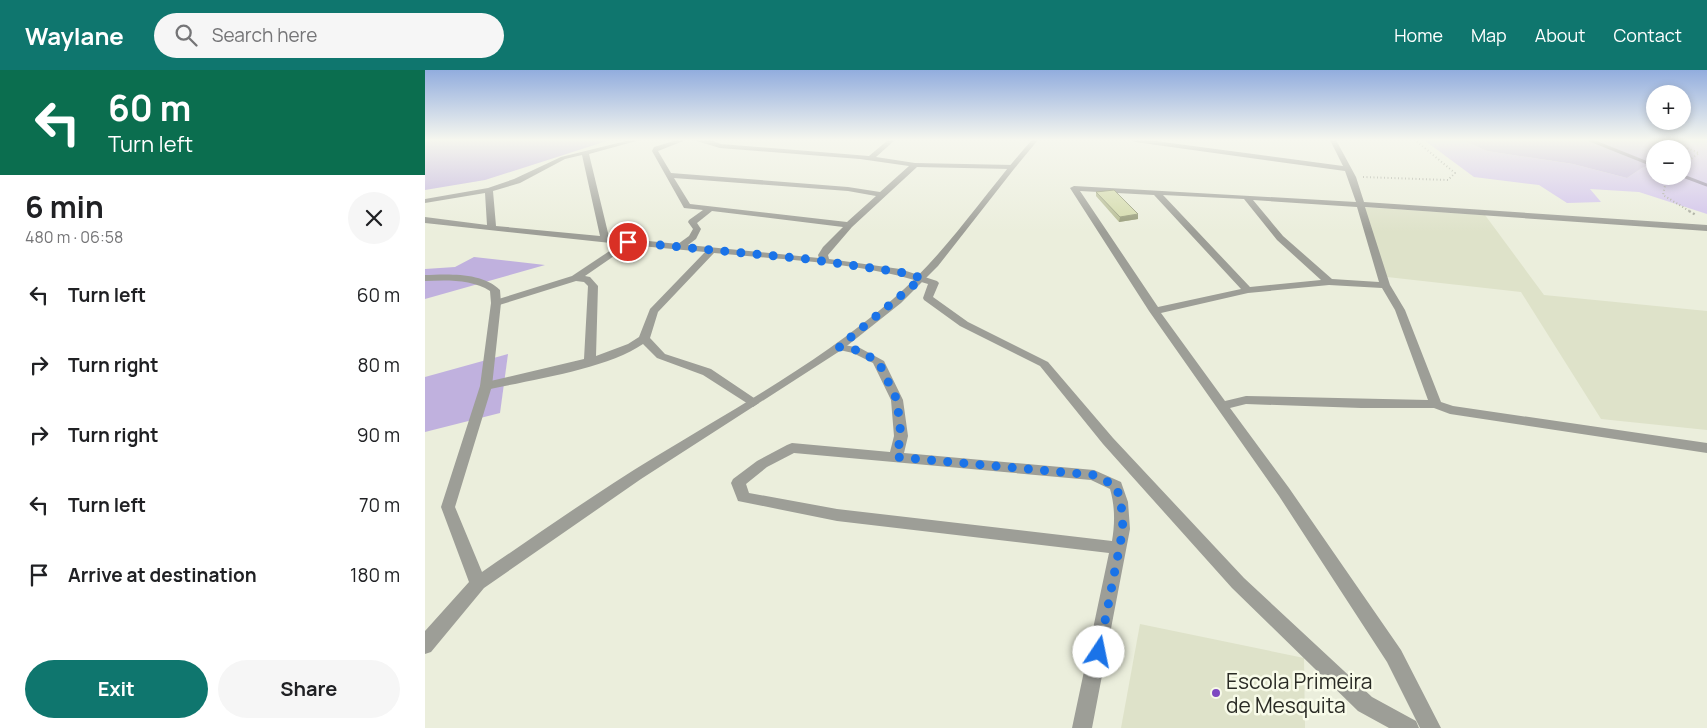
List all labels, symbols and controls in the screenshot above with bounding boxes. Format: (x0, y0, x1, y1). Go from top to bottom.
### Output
search box (154, 13, 504, 58)
text: Waylane (25, 19, 124, 52)
icon: search (172, 21, 200, 49)
text: Search here (212, 22, 317, 48)
text: Home (1394, 23, 1443, 47)
text: Map (1471, 23, 1507, 47)
text: About (1535, 23, 1585, 47)
text: Contact (1613, 23, 1682, 47)
text: 60 m (108, 84, 191, 132)
map controls (1646, 85, 1691, 185)
button: + (1646, 85, 1691, 130)
icon: left (25, 90, 90, 155)
text: Turn left (108, 129, 193, 159)
button: − (1646, 140, 1691, 185)
text: 6 min (25, 186, 104, 227)
button: close (348, 192, 400, 244)
pin (607, 221, 649, 263)
text: 480 m · 06:58 (25, 226, 123, 248)
icon: arrive (614, 228, 642, 256)
icon: left (25, 281, 53, 309)
text: Turn left (68, 282, 146, 308)
text: 60 m (357, 282, 400, 308)
icon: right (25, 351, 53, 379)
text: Turn right (68, 352, 158, 378)
text: 80 m (357, 352, 400, 378)
icon: right (25, 421, 53, 449)
text: Turn right (68, 422, 158, 448)
text: 90 m (357, 422, 400, 448)
icon: left (25, 491, 53, 519)
text: Turn left (68, 492, 146, 518)
text: 70 m (359, 492, 400, 518)
icon: arrive (25, 561, 53, 589)
text: Arrive at destination (68, 562, 257, 588)
text: 180 m (350, 562, 400, 588)
position arrow (1072, 625, 1124, 677)
button: Exit (25, 660, 208, 718)
button: Share (218, 660, 400, 718)
place label: Escola Primeira de Mesquita (1226, 667, 1372, 719)
marker: Escola Primeira de Mesquita (1210, 687, 1222, 699)

